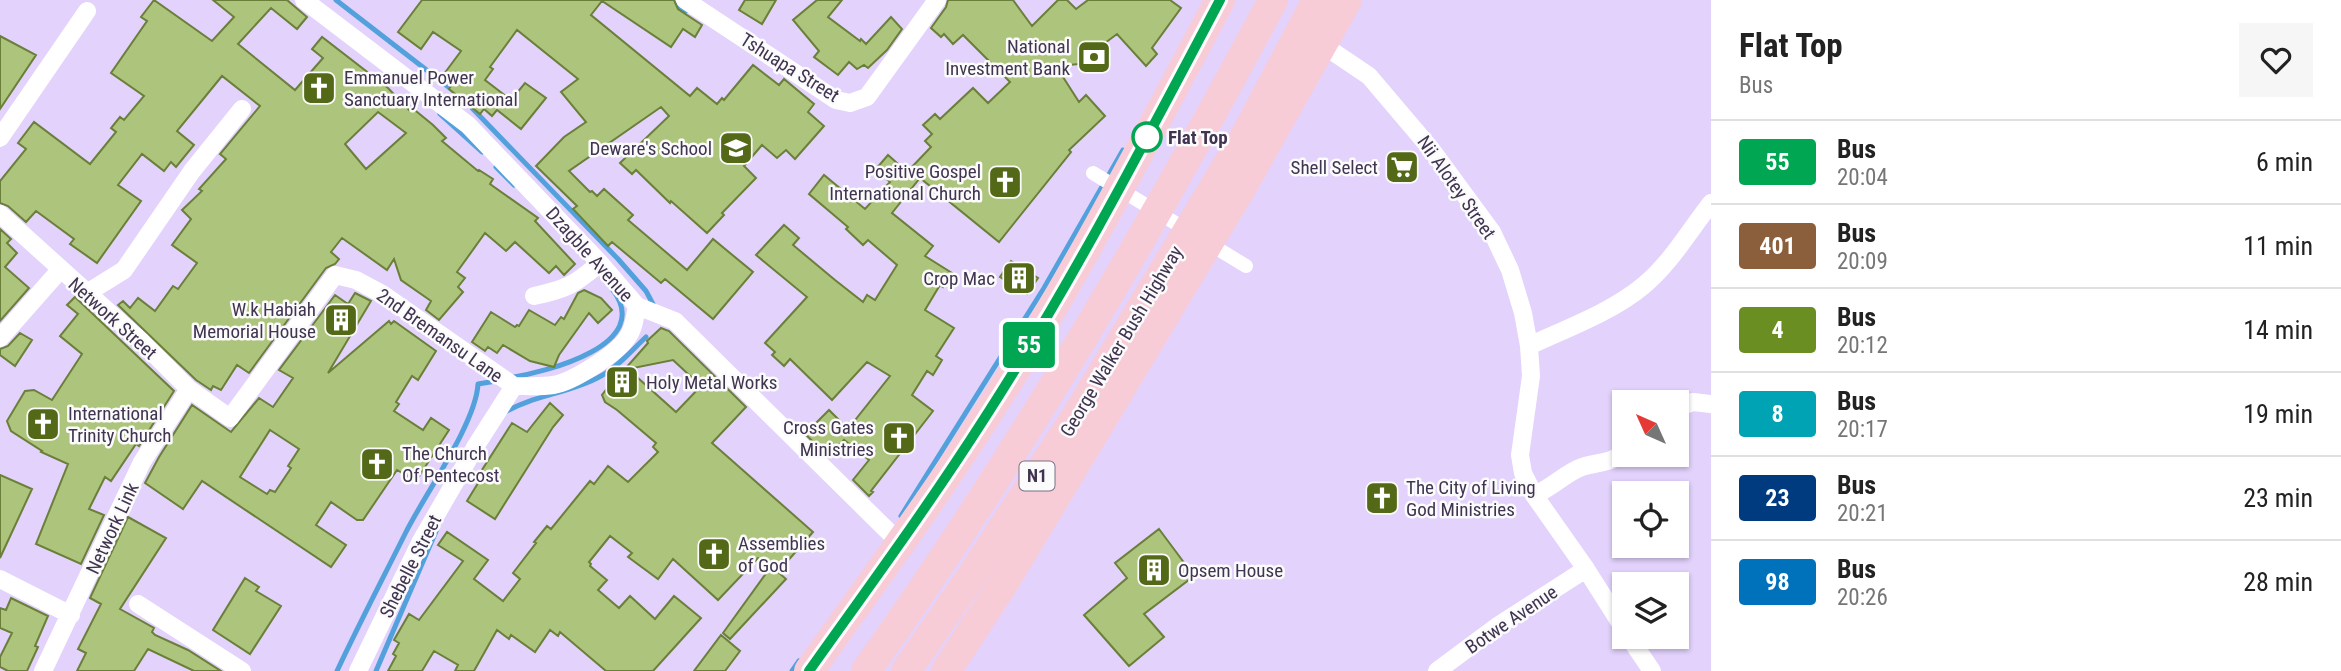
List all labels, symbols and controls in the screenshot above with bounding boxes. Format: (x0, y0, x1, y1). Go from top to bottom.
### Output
button: heart (2239, 23, 2313, 97)
text: Flat Top (1739, 26, 1843, 65)
street label: Tshuapa Street (736, 28, 843, 107)
place label: National Investment Bank (945, 35, 1070, 80)
bank icon: National Investment Bank (1075, 38, 1113, 76)
place label: Emmanuel Power Sanctuary International (344, 66, 518, 111)
church icon: Emmanuel Power Sanctuary International (300, 69, 338, 107)
text: Bus (1739, 72, 1773, 99)
marker: Flat Top (1132, 122, 1162, 152)
place label: Flat Top (1168, 126, 1228, 149)
school or university icon: Deware's School (717, 129, 755, 167)
street label: Nii Alotey Street (1412, 131, 1501, 243)
text: Bus (1837, 134, 1876, 164)
place label: Deware's School (590, 137, 712, 160)
text: 6 min (2256, 147, 2313, 177)
supermarket icon: Shell Select (1383, 148, 1421, 186)
text: 55 (1765, 148, 1790, 176)
place label: Shell Select (1291, 156, 1378, 179)
place label: Positive Gospel International Church (829, 160, 981, 205)
church icon: Positive Gospel International Church (986, 163, 1024, 201)
text: 20:04 (1837, 164, 1888, 191)
street label: Dzagble Avenue (541, 202, 638, 306)
text: Bus (1837, 218, 1876, 248)
text: 11 min (2243, 231, 2313, 261)
text: 401 (1759, 232, 1796, 260)
street label: George Walker Bush Highway (1055, 242, 1188, 441)
text: 20:09 (1837, 248, 1888, 275)
building icon: Crop Mac (1000, 259, 1038, 297)
place label: Crop Mac (923, 267, 995, 290)
street label: Network Street (64, 273, 162, 364)
street label: 2nd Bremansu Lane (372, 283, 507, 387)
place label: W.k Habiah Memorial House (193, 298, 316, 343)
building icon: W.k Habiah Memorial House (322, 301, 360, 339)
text: Bus (1837, 302, 1876, 332)
text: 14 min (2243, 315, 2313, 345)
text: 4 (1771, 316, 1784, 344)
line badge: 55 (998, 322, 1060, 368)
text: 55 (1017, 331, 1041, 359)
text: 20:12 (1837, 332, 1888, 359)
building icon: Holy Metal Works (603, 363, 641, 401)
place label: Holy Metal Works (646, 371, 777, 394)
text: Bus (1837, 386, 1876, 416)
north arrow (1612, 390, 1689, 467)
map controls (1612, 390, 1689, 649)
text: 19 min (2243, 399, 2313, 429)
text: 8 (1771, 400, 1784, 428)
place label: International Trinity Church (68, 402, 172, 447)
church icon: International Trinity Church (24, 405, 62, 443)
place label: Cross Gates Ministries (783, 416, 874, 461)
text: 20:17 (1837, 416, 1888, 443)
church icon: Cross Gates Ministries (880, 419, 918, 457)
place label: The Church Of Pentecost (402, 442, 499, 487)
church icon: The Church Of Pentecost (358, 445, 396, 483)
road number: N1 (1020, 462, 1054, 490)
text: Bus (1837, 470, 1876, 500)
place label: The City of Living God Ministries (1406, 476, 1536, 521)
street label: Network Link (81, 479, 144, 578)
church icon: The City of Living God Ministries (1363, 479, 1401, 517)
button: locate (1612, 481, 1689, 558)
text: 23 min (2243, 483, 2313, 513)
text: 23 (1765, 484, 1790, 512)
text: 20:21 (1837, 500, 1888, 527)
street label: Shebelle Street (375, 511, 446, 622)
place label: Assemblies of God (738, 532, 825, 577)
church icon: Assemblies of God (695, 535, 733, 573)
building icon: Opsem House (1135, 551, 1173, 589)
text: Bus (1837, 554, 1876, 584)
place label: Opsem House (1178, 559, 1283, 582)
text: 28 min (2243, 567, 2313, 597)
text: 98 (1765, 568, 1790, 596)
button: layers (1612, 572, 1689, 649)
street label: Botwe Avenue (1461, 580, 1562, 659)
text: 20:26 (1837, 584, 1888, 611)

